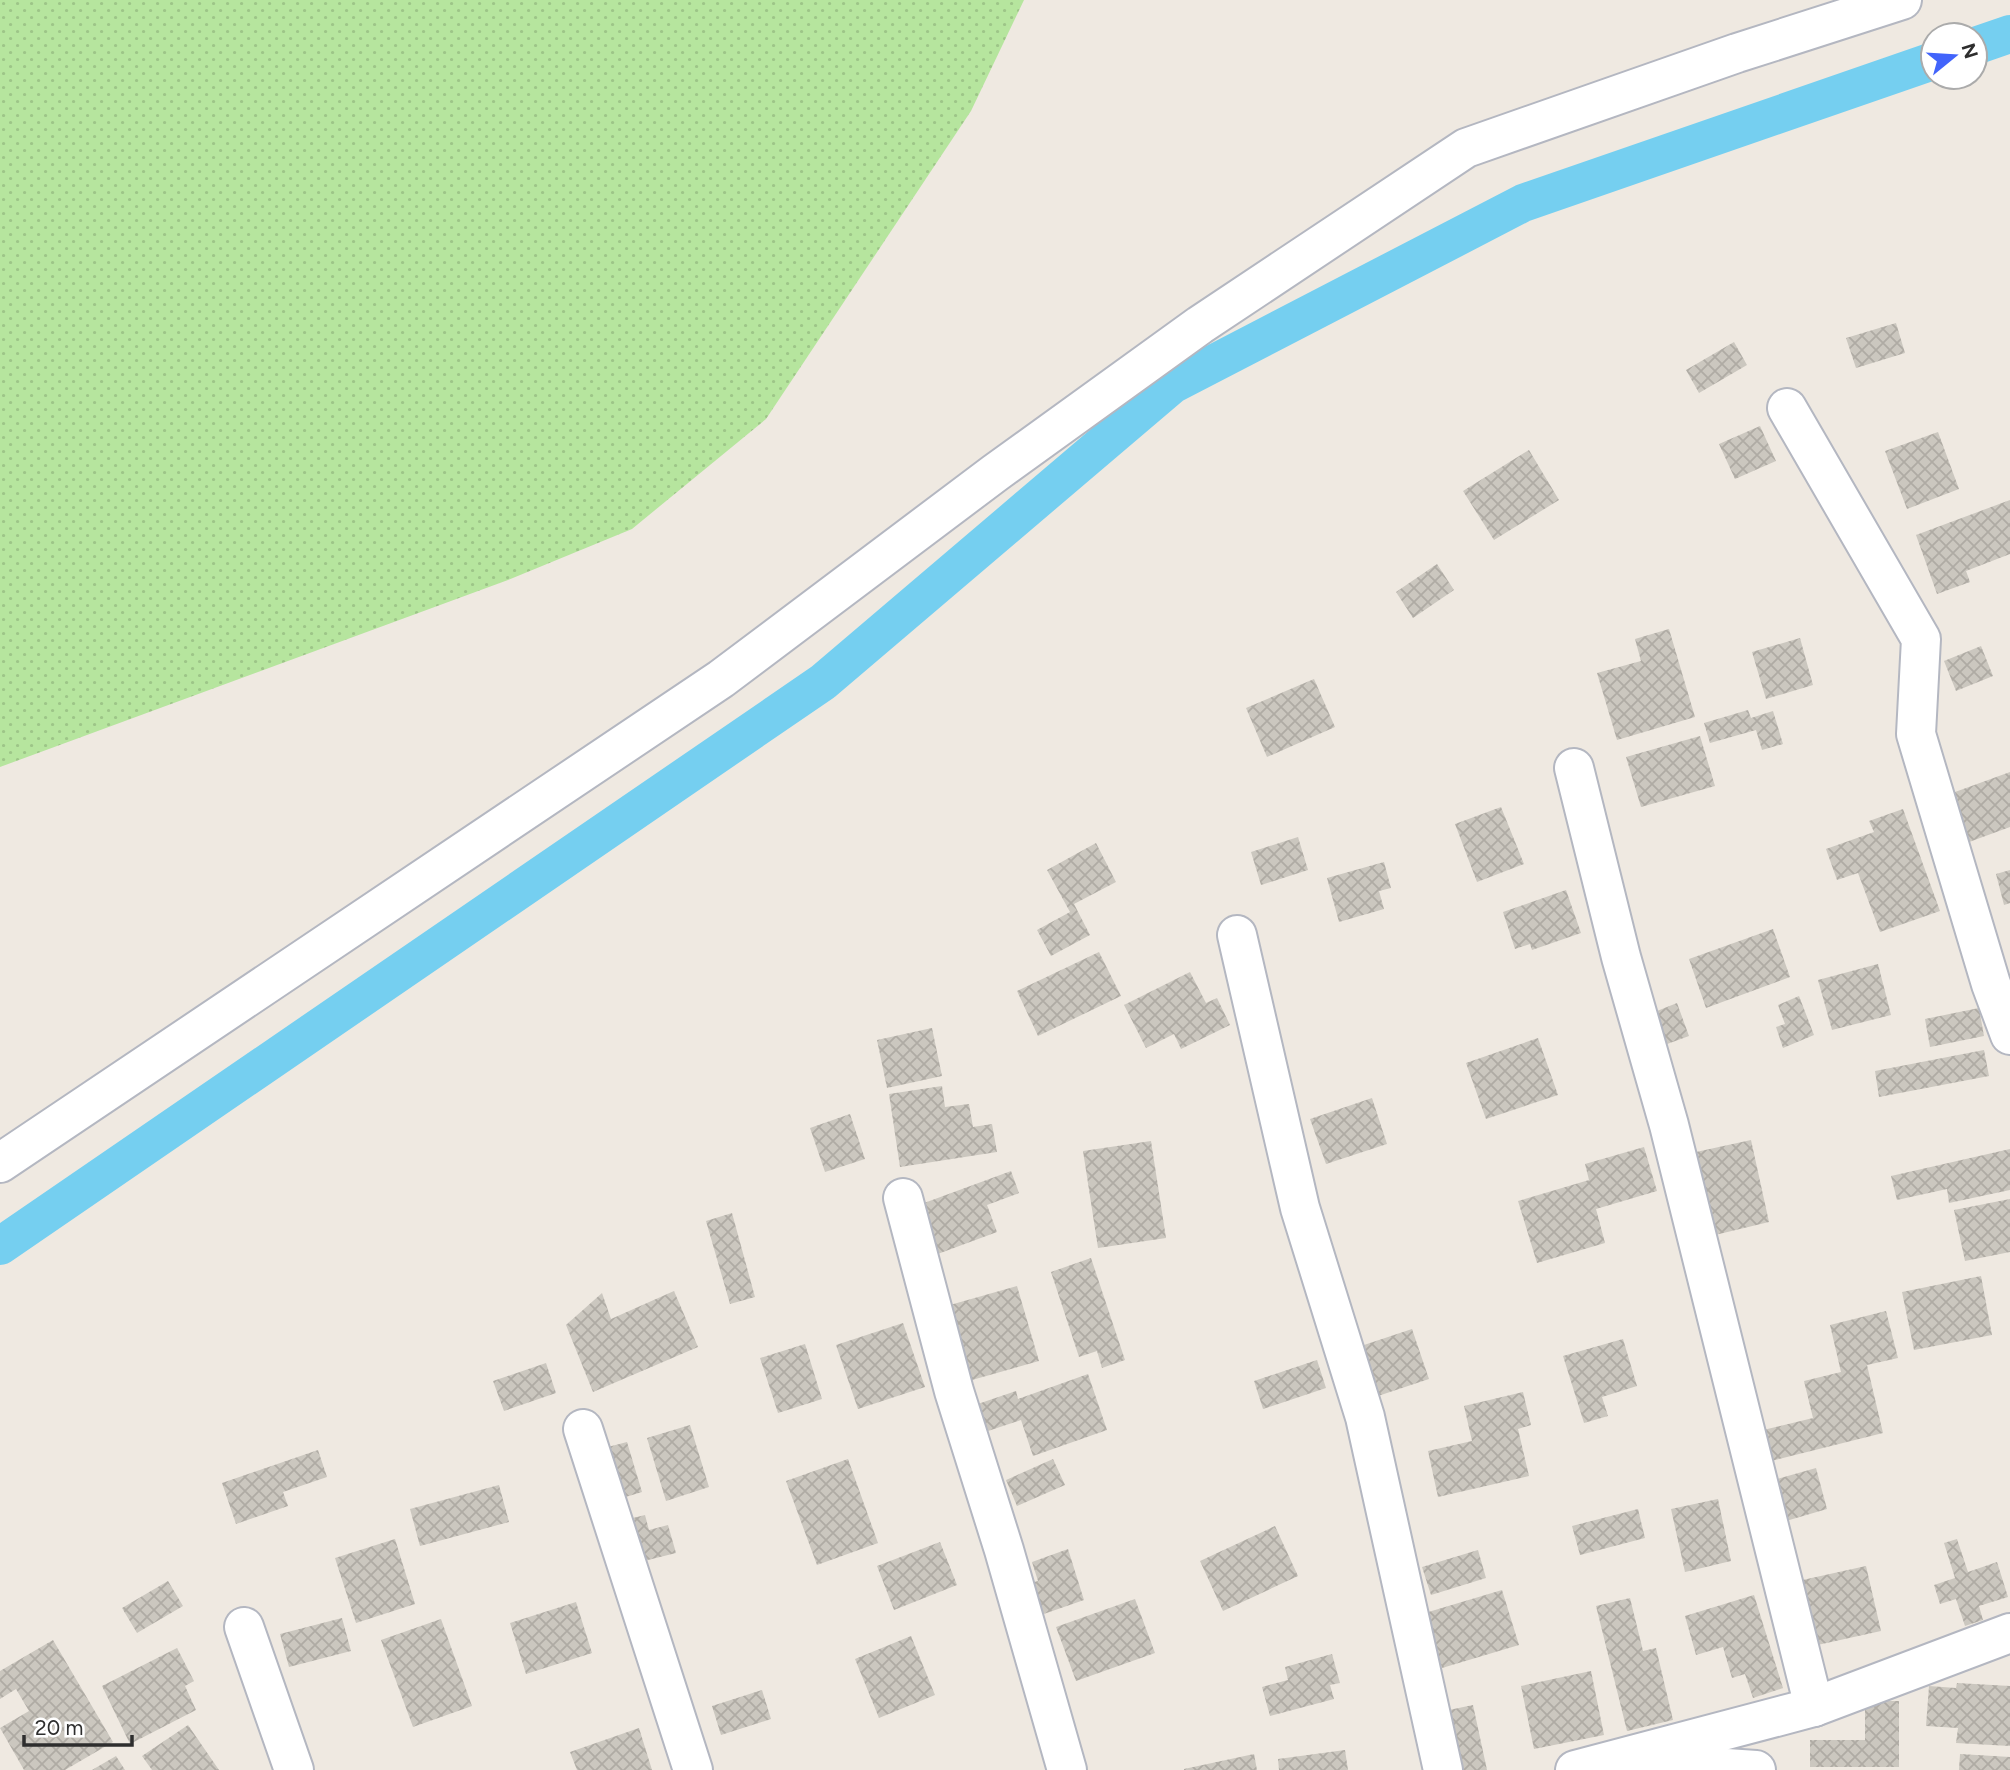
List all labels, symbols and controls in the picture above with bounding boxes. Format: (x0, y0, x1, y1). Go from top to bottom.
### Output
north arrow (1919, 21, 1989, 91)
text: N (1956, 40, 1983, 61)
scale bar (24, 1704, 133, 1748)
text: 20 m (35, 1715, 83, 1740)

